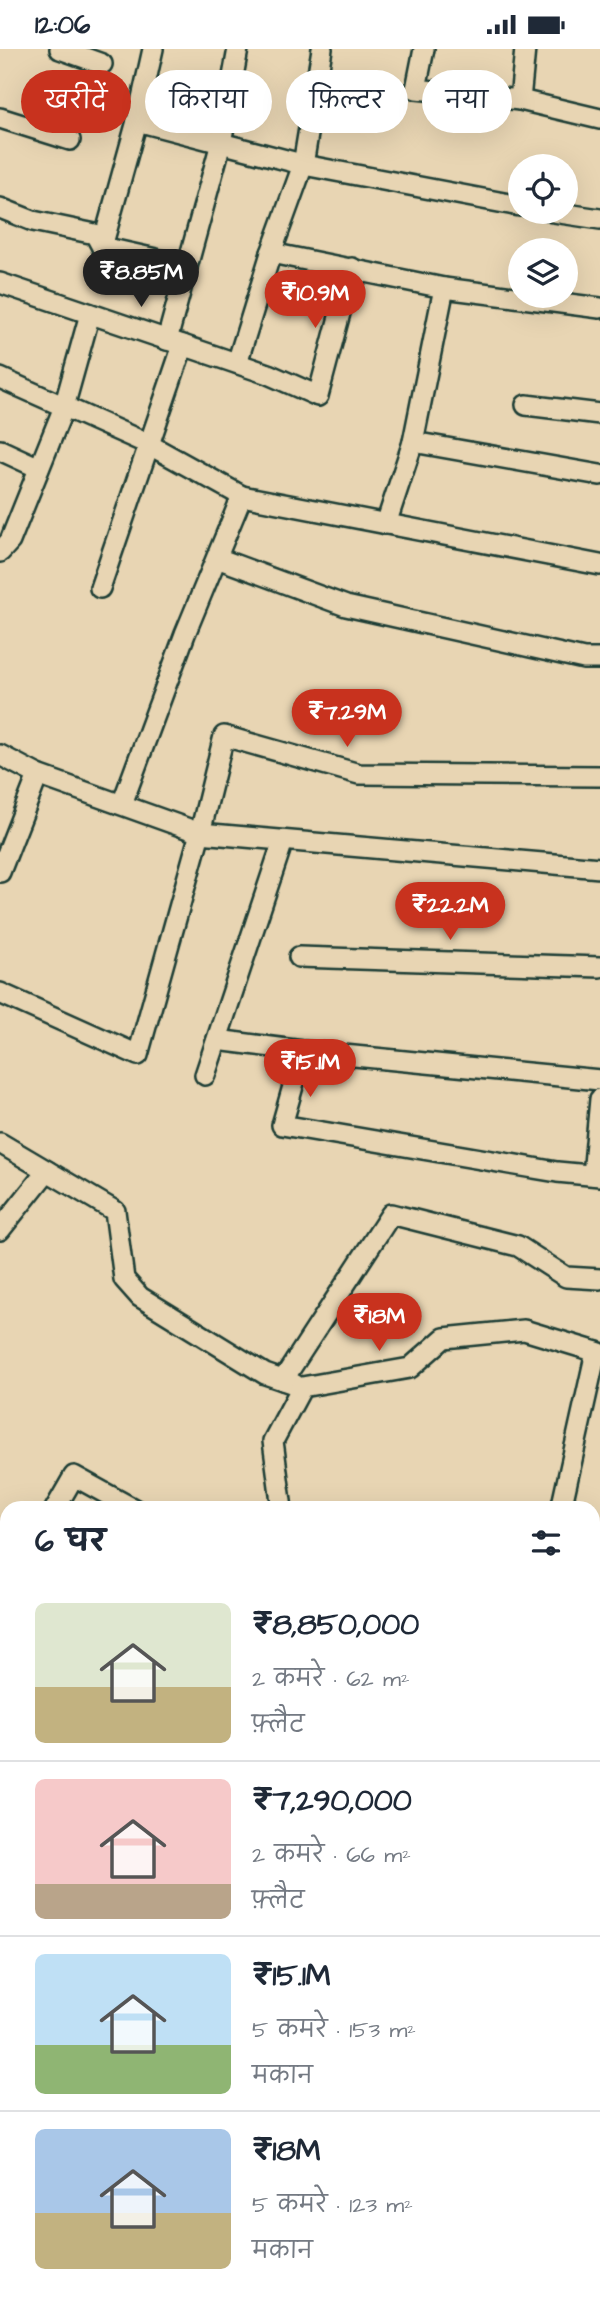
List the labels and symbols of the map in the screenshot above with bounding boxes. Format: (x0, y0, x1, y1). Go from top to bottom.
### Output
pin: ₹8.85M (84, 250, 198, 309)
pin: ₹10.9M (258, 271, 372, 330)
pin: ₹7.29M (290, 689, 404, 749)
pin: ₹22.2M (393, 883, 507, 942)
pin: ₹15.1M (253, 1039, 367, 1099)
pin: ₹18M (338, 1293, 420, 1353)

